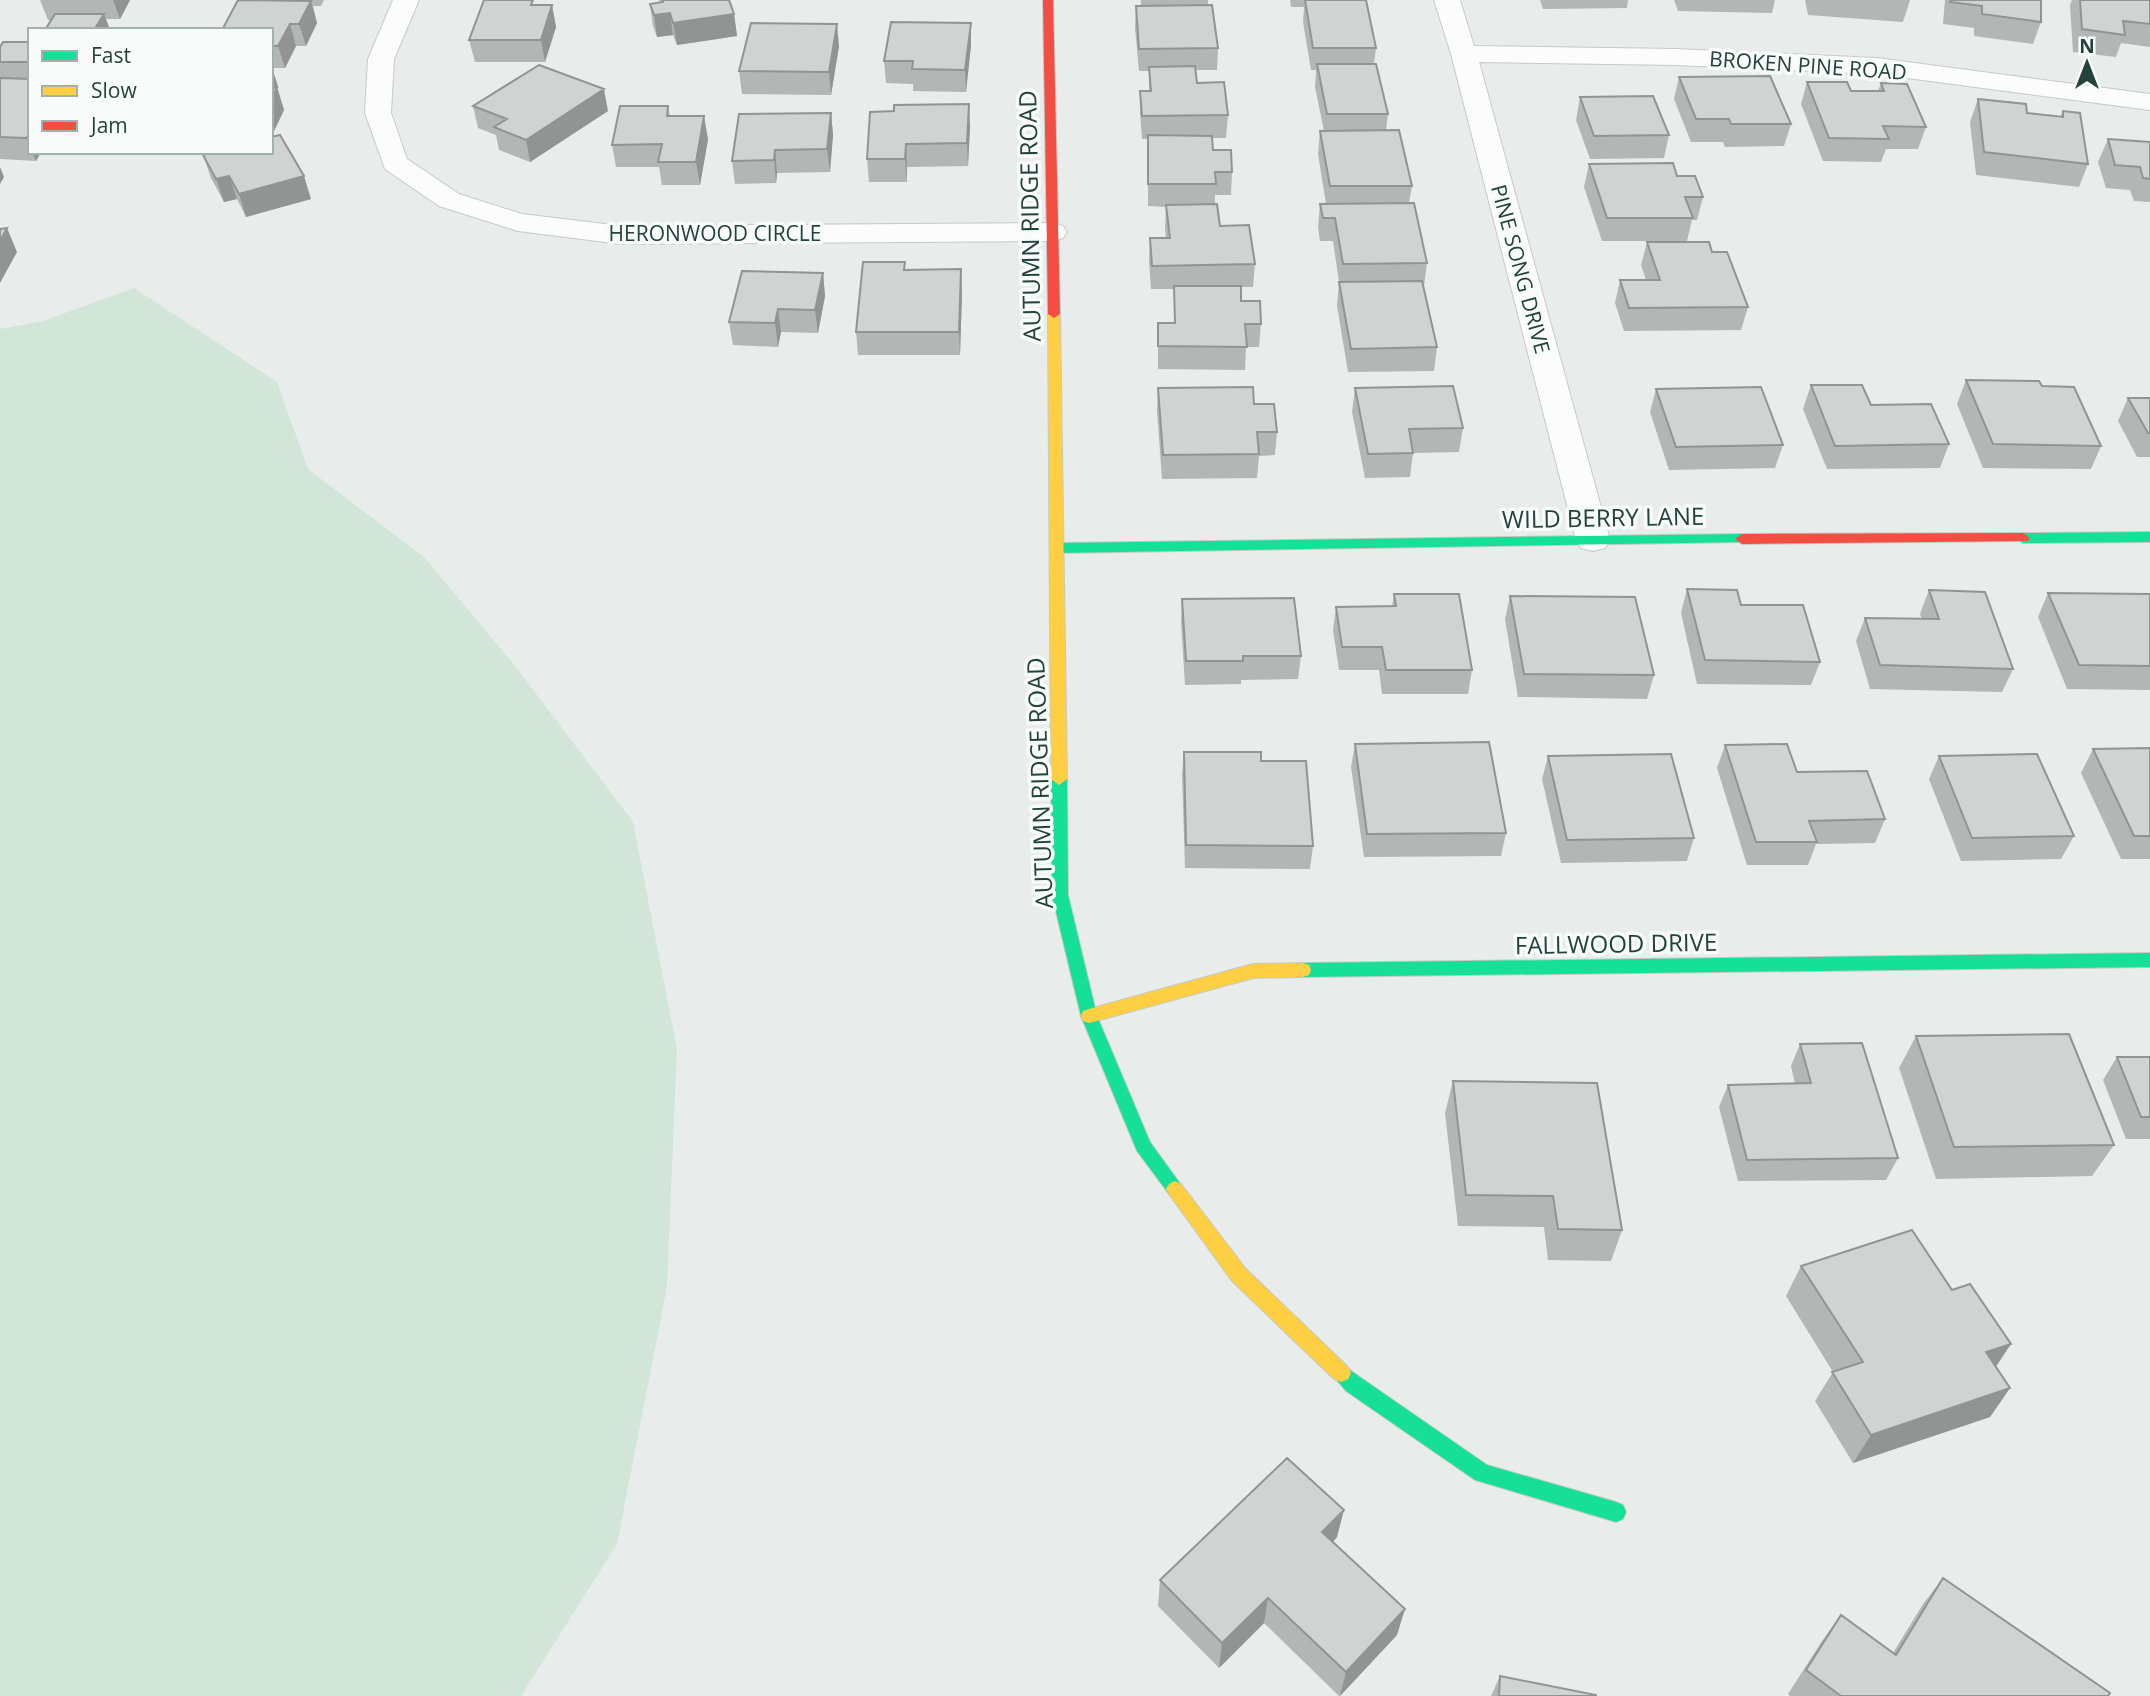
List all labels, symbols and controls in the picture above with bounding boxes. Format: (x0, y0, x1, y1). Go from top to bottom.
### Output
legend (28, 28, 273, 154)
north arrow (2052, 28, 2122, 98)
text: N (2079, 33, 2095, 59)
text: Fast (91, 41, 131, 69)
street label: BROKEN PINE ROAD (1708, 44, 1908, 86)
text: Slow (91, 76, 137, 104)
street label: AUTUMN RIDGE ROAD (1010, 90, 1048, 342)
text: Jam (89, 111, 128, 139)
street label: PINE SONG DRIVE (1485, 181, 1557, 357)
street label: HERONWOOD CIRCLE (609, 219, 821, 247)
street label: WILD BERRY LANE (1502, 499, 1704, 535)
street label: AUTUMN RIDGE ROAD (1018, 657, 1060, 909)
street label: FALLWOOD DRIVE (1515, 925, 1717, 961)

